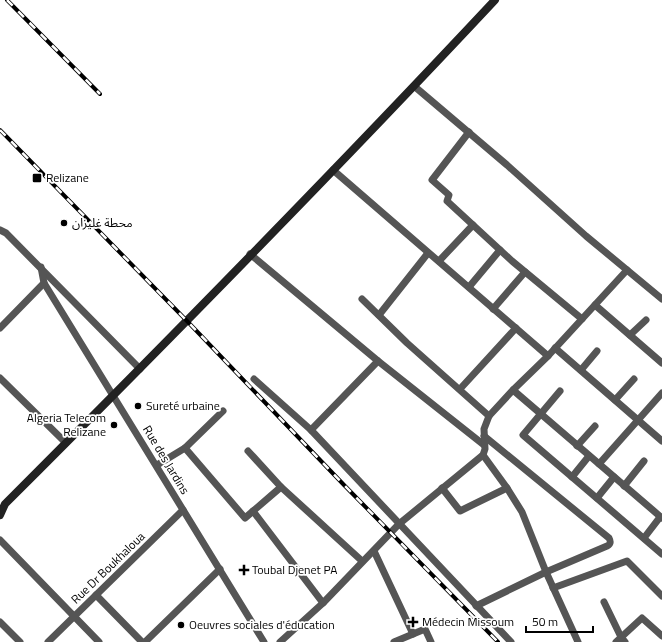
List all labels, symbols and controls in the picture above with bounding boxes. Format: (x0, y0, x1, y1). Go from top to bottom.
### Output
place label: Relizane (46, 168, 89, 187)
marker: Relizane (31, 172, 43, 184)
place label: محطة غليزان (72, 213, 133, 232)
marker: محطة غليزان (59, 218, 69, 228)
place label: Sureté urbaine (146, 396, 220, 415)
marker: Sureté urbaine (133, 401, 143, 411)
place label: Algeria Telecom Relizane (27, 408, 106, 441)
marker: Algeria Telecom Relizane (109, 420, 119, 430)
street label: Rue des Jardins (138, 422, 195, 498)
street label: Rue Dr Boukhaloua (66, 527, 149, 608)
place label: Toubal Djenet PA (252, 560, 337, 579)
marker: Toubal Djenet PA (239, 565, 249, 575)
scale bar (526, 608, 593, 634)
place label: Médecin Missoum (422, 612, 514, 631)
text: 50 m (532, 612, 558, 631)
place label: Oeuvres sociales d'éducation (189, 615, 335, 634)
marker: Médecin Missoum (407, 616, 419, 628)
marker: Oeuvres sociales d'éducation (176, 620, 186, 630)

